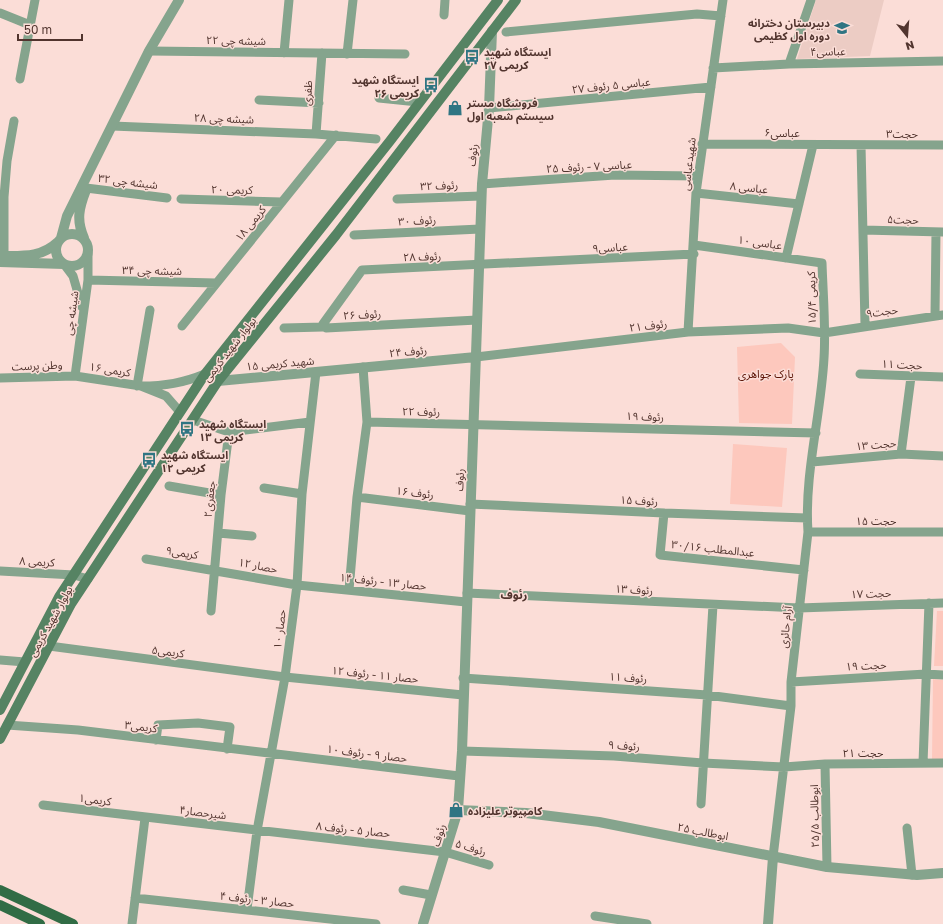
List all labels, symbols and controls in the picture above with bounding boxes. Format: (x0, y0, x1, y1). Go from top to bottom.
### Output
scale bar (18, 16, 82, 42)
place label: دبیرستان دخترانه دوره اول کظیمی (748, 16, 830, 43)
north arrow (887, 16, 927, 56)
school or university icon: دبیرستان دخترانه دوره اول کظیمی (833, 19, 851, 37)
text: 50 m (24, 22, 52, 37)
street label: شیشه چی ۲۲ (206, 33, 267, 49)
text: N (904, 39, 916, 53)
street label: عباسی۴ (810, 44, 846, 59)
place label: ایستگاه شهید کریمی ۲۷ (484, 45, 551, 72)
bus stop icon: ایستگاه شهید کریمی ۲۷ (463, 48, 481, 66)
place label: ایستگاه شهید کریمی ۲۶ (352, 73, 420, 100)
street label: عباسی ۵ رئوف ۲۷ (571, 74, 652, 97)
bus stop icon: ایستگاه شهید کریمی ۲۶ (422, 76, 440, 94)
street label: ظفری (300, 80, 315, 106)
place label: فروشگاه مستر سیستم شعبه اول (466, 96, 554, 125)
shop icon: فروشگاه مستر سیستم شعبه اول (446, 99, 464, 117)
street label: شیشه چی ۲۸ (194, 110, 255, 128)
street label: عباسی۶ (764, 126, 800, 140)
street label: حجت۳ (886, 127, 918, 140)
street label: شهیدعباسی (678, 136, 699, 191)
street label: رئوف (464, 143, 481, 167)
street label: عباسی ۷ - رئوف ۲۵ (546, 157, 633, 176)
street label: شیشه چی ۳۲ (97, 171, 159, 193)
street label: رئوف ۳۲ (420, 178, 458, 193)
street label: عباسی ۸ (729, 179, 769, 197)
street label: کریمی ۲۰ (211, 182, 253, 197)
street label: کریمی ۱۸ (232, 202, 269, 244)
street label: حجت۵ (887, 212, 920, 227)
street label: رئوف ۳۰ (398, 213, 436, 228)
street label: عباسی ۱۰ (737, 232, 783, 253)
street label: عباسی۹ (592, 240, 629, 255)
street label: رئوف ۲۸ (403, 249, 441, 264)
street label: شیشه چی ۳۴ (122, 263, 183, 279)
street label: کریمی ۱۵/۴ (804, 271, 819, 325)
street label: شیشه چی (61, 290, 83, 336)
street label: حجت۹ (865, 302, 899, 321)
street label: رئوف ۲۶ (343, 307, 381, 322)
street label: بولوار شهید کریمی (200, 314, 259, 385)
street label: رئوف ۲۱ (628, 316, 668, 335)
street label: رئوف ۲۴ (388, 343, 428, 360)
street label: شهید کریمی ۱۵ (245, 354, 315, 374)
street label: حجت ۱۱ (881, 356, 923, 373)
street label: وطن پرست (11, 358, 63, 374)
street label: کریمی ۱۶ (88, 359, 132, 380)
park label: پارک جواهری (738, 367, 794, 382)
street label: رئوف ۲۲ (402, 404, 440, 419)
street label: رئوف ۱۹ (626, 409, 664, 424)
place label: ایستگاه شهید کریمی ۱۳ (199, 417, 266, 444)
bus stop icon: ایستگاه شهید کریمی ۱۳ (178, 420, 196, 438)
street label: حجت ۱۳ (855, 436, 898, 453)
place label: ایستگاه شهید کریمی ۱۲ (161, 448, 228, 475)
bus stop icon: ایستگاه شهید کریمی ۱۲ (140, 451, 158, 469)
street label: رئوف (452, 468, 467, 492)
street label: جعفری۲ (201, 480, 218, 518)
street label: رئوف ۱۶ (395, 483, 435, 502)
street label: رئوف ۱۵ (620, 493, 658, 508)
street label: حجت ۱۵ (856, 514, 897, 527)
street label: عبدالمطلب ۳۰/۱۶ (671, 537, 756, 560)
street label: کریمی۹ (165, 543, 200, 562)
street label: کریمی ۸ (19, 554, 55, 569)
street label: حصار ۱۲ (237, 555, 279, 576)
street label: حصار ۱۳ - رئوف ۱۴ (339, 570, 428, 593)
street label: رئوف ۱۳ (615, 582, 653, 597)
street label: بولوار شهید کریمی (25, 583, 76, 659)
street label: حجت ۱۷ (850, 586, 892, 601)
district label: رئوف (501, 587, 528, 602)
street label: آرام حائری (776, 604, 796, 649)
street label: حصار ۱۰ (270, 608, 289, 650)
street label: کریمی۵ (151, 643, 185, 661)
street label: حجت ۱۹ (845, 657, 887, 674)
street label: حصار ۱۱ - رئوف ۱۲ (331, 663, 420, 686)
street label: رئوف ۱۱ (609, 669, 647, 686)
street label: کریمی۳ (124, 718, 158, 736)
street label: رئوف ۹ (608, 737, 640, 754)
street label: حصار ۹ - رئوف ۱۰ (326, 742, 408, 765)
street label: حجت ۲۱ (843, 746, 884, 759)
street label: ابوطالب ۲۵/۵ (807, 784, 822, 848)
street label: کریمی۱ (78, 791, 112, 809)
shop icon: کامپیوتر علیزاده (447, 801, 465, 819)
street label: شیرحصار۴ (179, 803, 228, 822)
place label: کامپیوتر علیزاده (468, 804, 543, 818)
street label: حصار ۵ - رئوف ۸ (315, 819, 391, 840)
street label: ابوطالب ۲۵ (676, 820, 730, 844)
street label: رئوف (428, 822, 448, 848)
street label: رئوف ۵ (454, 836, 488, 859)
street label: حصار ۳ - رئوف ۴ (219, 889, 295, 910)

